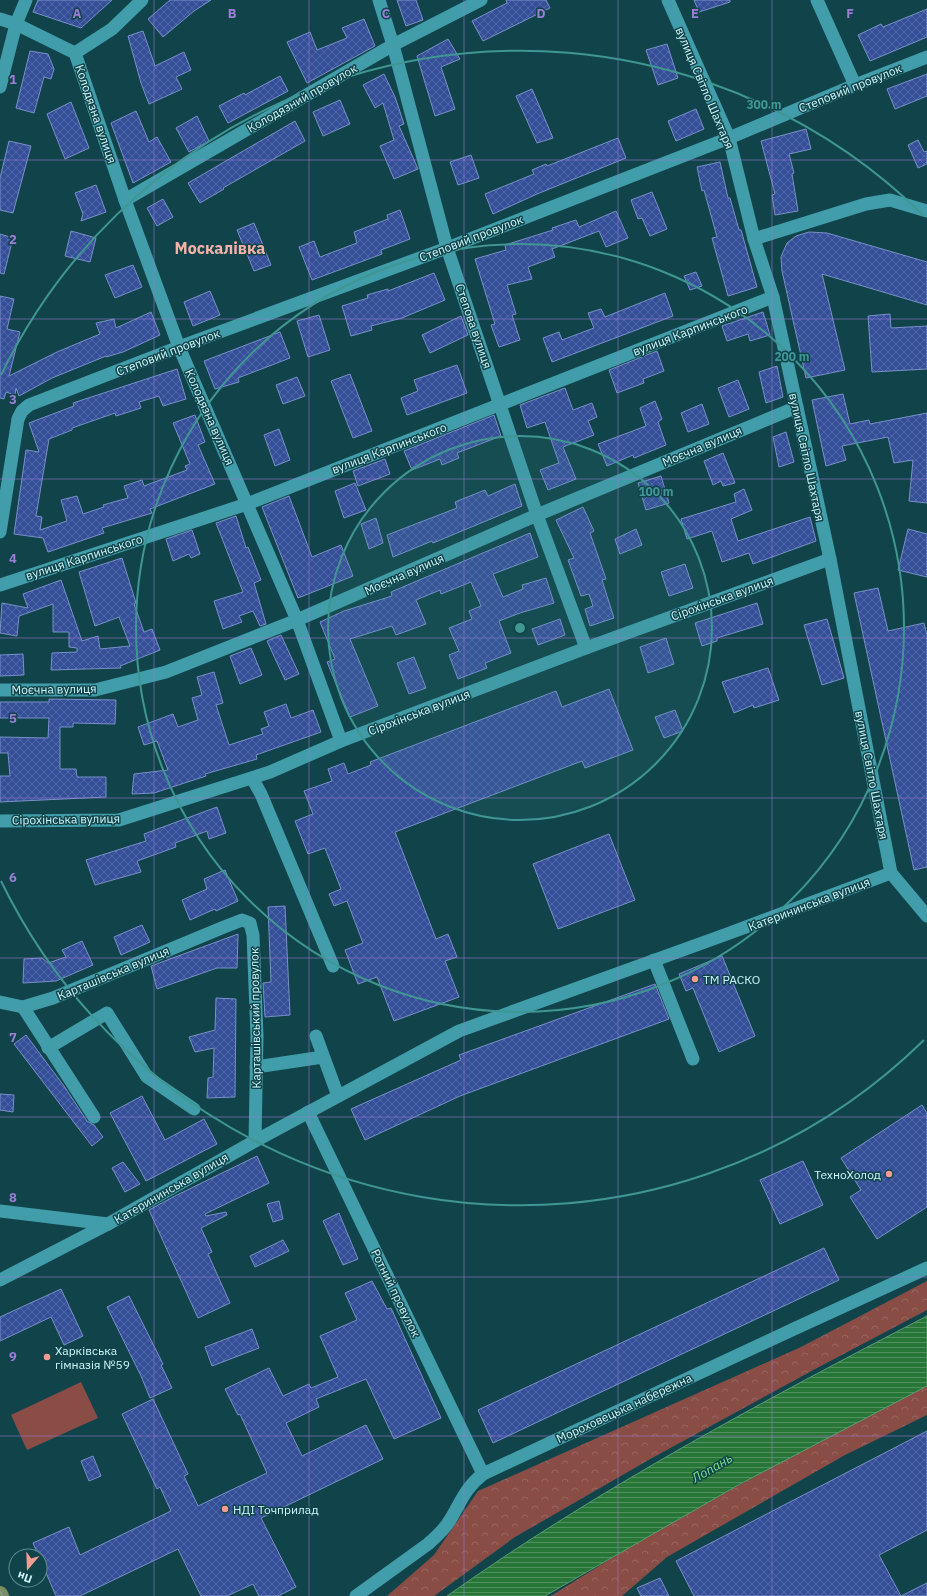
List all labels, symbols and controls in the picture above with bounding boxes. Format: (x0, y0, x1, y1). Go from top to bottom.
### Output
text: A (73, 5, 82, 22)
text: B (228, 5, 237, 22)
text: C (382, 5, 391, 22)
text: D (536, 5, 546, 22)
text: E (691, 5, 699, 22)
text: F (846, 5, 854, 22)
street label: вулиця Світло Шахтаря (673, 25, 737, 151)
street label: Колодязний провулок (244, 60, 360, 136)
street label: Степовий провулок (796, 60, 904, 116)
street label: Колодязна вулиця (72, 63, 120, 165)
text: 1 (9, 71, 17, 88)
text: 300 m (746, 97, 782, 112)
street label: Степовий провулок (417, 211, 525, 265)
text: 2 (9, 231, 17, 248)
district label: Москалівка (175, 238, 265, 258)
street label: Степова вулиця (452, 282, 496, 370)
street label: вулиця Карпинського (630, 301, 750, 359)
street label: Степовий провулок (114, 325, 222, 379)
text: 200 m (774, 349, 810, 364)
street label: Колодязна вулиця (182, 367, 238, 467)
text: 3 (9, 391, 17, 408)
street label: вулиця Світло Шахтаря (786, 391, 828, 523)
street label: вулиця Карпинського (329, 419, 449, 477)
street label: Моєчна вулиця (660, 422, 744, 470)
text: 100 m (638, 484, 674, 499)
street label: вулиця Карпинського (24, 531, 145, 583)
text: 4 (9, 550, 17, 567)
street label: Моєчна вулиця (362, 550, 446, 598)
street label: Сірохінська вулиця (669, 572, 775, 624)
centre of rings (513, 621, 527, 635)
street label: Моєчна вулиця (11, 681, 97, 697)
street label: Сірохінська вулиця (366, 686, 472, 738)
street label: вулиця Світло Шахтаря (852, 709, 892, 841)
text: 5 (9, 710, 17, 727)
street label: Сірохінська вулиця (12, 811, 120, 827)
text: 6 (9, 869, 17, 886)
street label: Катерининська вулиця (746, 874, 872, 934)
street label: Карташівська вулиця (55, 943, 171, 1003)
street label: Карташівський провулок (246, 947, 264, 1089)
place label: ТМ РАСКО (703, 972, 760, 987)
marker: ТМ РАСКО (690, 974, 700, 984)
text: 7 (9, 1029, 17, 1046)
street label: Катерининська вулиця (111, 1149, 231, 1227)
place label: ТехноХолод (814, 1167, 881, 1182)
marker: ТехноХолод (884, 1169, 894, 1179)
text: 8 (9, 1189, 17, 1206)
street label: Ротний провулок (368, 1246, 424, 1340)
place label: Харківська гімназія №59 (55, 1343, 130, 1372)
text: 9 (9, 1348, 17, 1365)
marker: Харківська гімназія №59 (42, 1352, 52, 1362)
street label: Мороховецька набережна (554, 1370, 695, 1446)
water label: Лопань (688, 1450, 735, 1487)
place label: НДІ Точприлад (233, 1502, 319, 1517)
marker: НДІ Точприлад (220, 1504, 230, 1514)
north arrow (8, 1548, 48, 1588)
text: Пн (16, 1568, 34, 1586)

